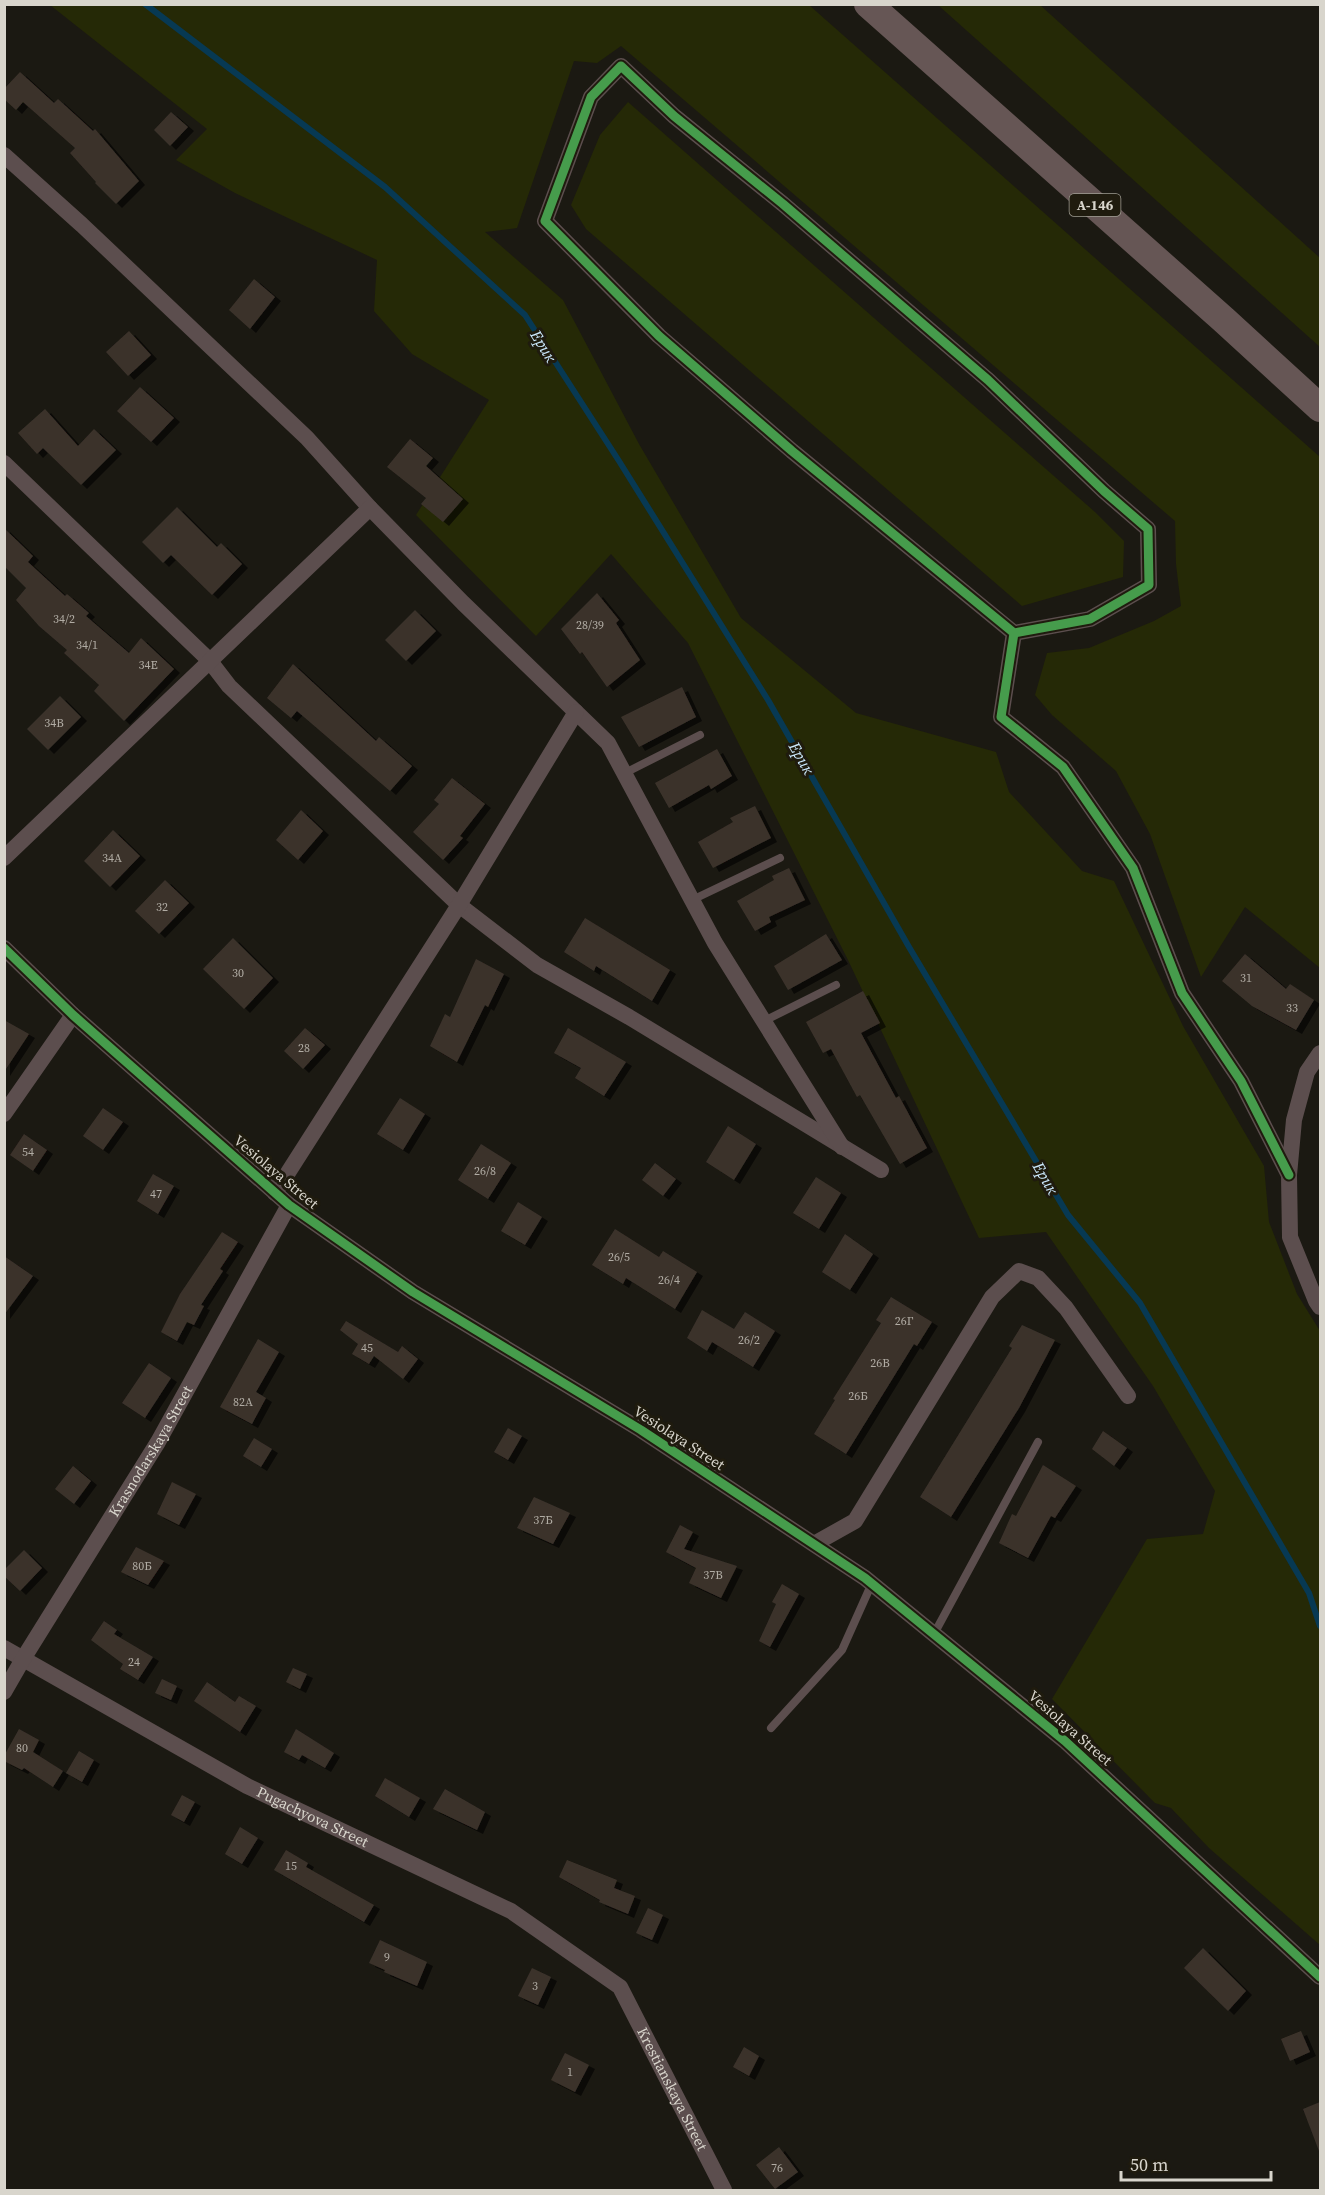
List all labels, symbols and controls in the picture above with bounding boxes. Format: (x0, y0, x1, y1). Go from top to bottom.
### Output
road number: А-146 (1070, 194, 1120, 216)
water label: Ерик (525, 325, 563, 367)
house number: 34/2 (53, 611, 75, 627)
house number: 28/39 (576, 617, 604, 633)
house number: 34/1 (76, 637, 98, 653)
house number: 34Е (138, 657, 158, 673)
house number: 34В (44, 715, 64, 731)
water label: Ерик (783, 737, 820, 779)
house number: 34А (102, 850, 122, 866)
house number: 32 (156, 899, 168, 915)
house number: 30 (232, 965, 244, 981)
house number: 31 (1240, 970, 1252, 986)
house number: 33 (1286, 1000, 1298, 1016)
house number: 28 (298, 1040, 310, 1056)
street label: Vesiolaya Street (229, 1130, 323, 1213)
house number: 54 (22, 1144, 34, 1160)
water label: Ерик (1027, 1157, 1064, 1199)
house number: 26/8 (474, 1163, 496, 1179)
house number: 47 (150, 1186, 162, 1202)
house number: 26/5 (608, 1249, 630, 1265)
house number: 26/4 (658, 1272, 680, 1288)
house number: 26Г (895, 1313, 914, 1329)
house number: 26/2 (738, 1332, 760, 1348)
house number: 45 (361, 1340, 373, 1356)
house number: 26В (870, 1355, 890, 1371)
street label: Krasnodarskaya Street (103, 1381, 197, 1521)
house number: 26Б (848, 1388, 868, 1404)
house number: 82А (233, 1394, 253, 1410)
street label: Vesiolaya Street (630, 1400, 729, 1475)
house number: 37Б (533, 1512, 553, 1528)
house number: 80Б (132, 1558, 152, 1574)
house number: 37В (703, 1567, 723, 1583)
house number: 24 (128, 1654, 140, 1670)
street label: Vesiolaya Street (1024, 1685, 1117, 1770)
house number: 80 (16, 1740, 28, 1756)
street label: Pugachyova Street (253, 1781, 372, 1852)
house number: 15 (285, 1858, 297, 1874)
house number: 9 (384, 1949, 390, 1965)
house number: 3 (532, 1978, 538, 1994)
street label: Krestianskaya Street (632, 2023, 713, 2154)
house number: 1 (567, 2064, 573, 2080)
scale bar (1121, 2144, 1271, 2182)
text: 50 m (1130, 2152, 1168, 2177)
house number: 76 (771, 2160, 783, 2176)

